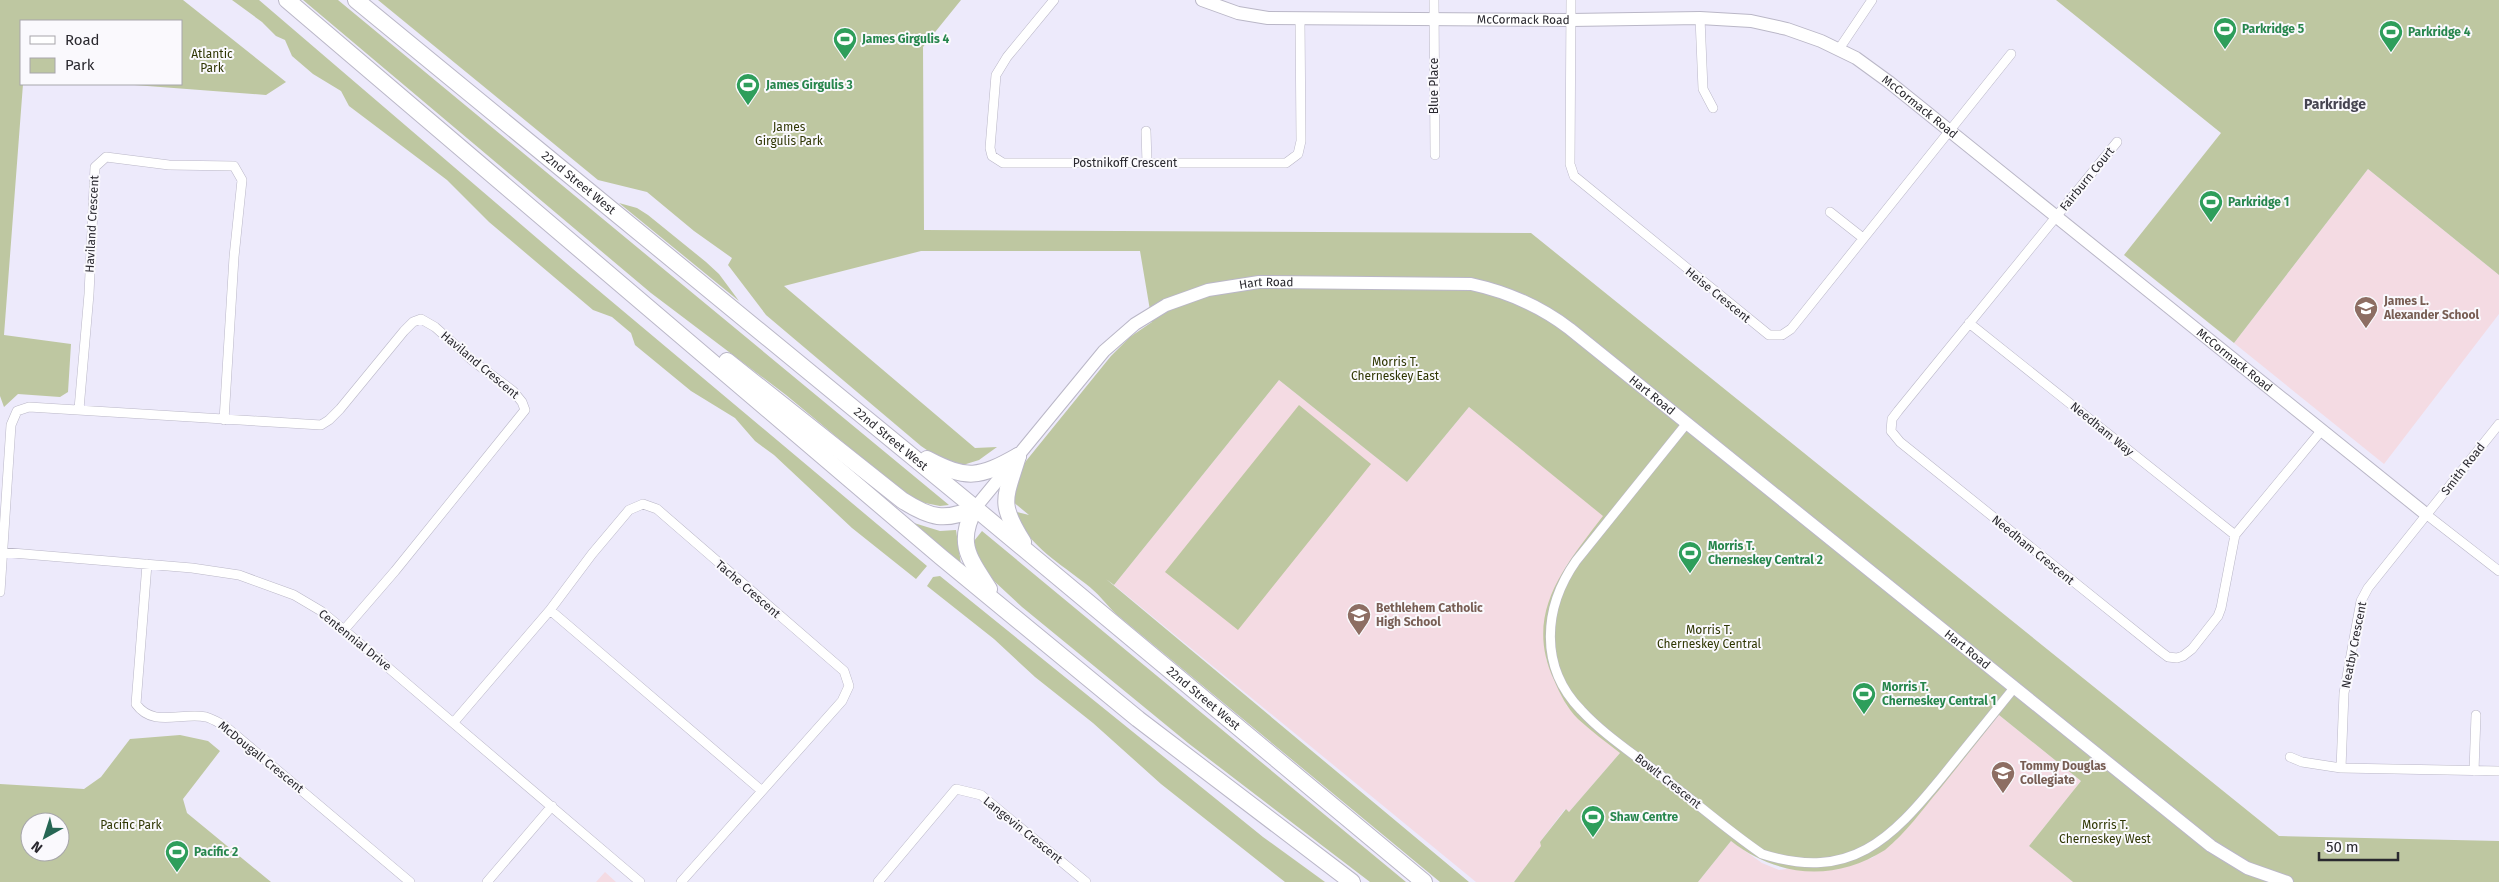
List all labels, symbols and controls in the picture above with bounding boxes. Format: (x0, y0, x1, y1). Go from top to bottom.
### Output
street label: McCormack Road (1477, 12, 1570, 27)
sports icon: Parkridge 5 (2212, 16, 2238, 50)
sports icon: Parkridge 4 (2378, 19, 2404, 53)
legend (20, 20, 182, 85)
place label: Parkridge 5 (2242, 22, 2305, 36)
place label: Parkridge 4 (2408, 25, 2471, 39)
sports icon: James Girgulis 4 (832, 26, 858, 60)
text: Road (65, 31, 100, 49)
place label: James Girgulis 4 (861, 32, 950, 46)
park label: Atlantic Park (191, 47, 233, 75)
text: Park (65, 56, 95, 74)
street label: Blue Place (1427, 58, 1441, 114)
sports icon: James Girgulis 3 (735, 72, 761, 106)
street label: McCormack Road (1879, 72, 1960, 141)
place label: James Girgulis 3 (765, 78, 853, 92)
district label: Parkridge (2304, 96, 2366, 113)
park label: James Girgulis Park (755, 120, 824, 148)
street label: Fairburn Court (2057, 144, 2117, 214)
street label: 22nd Street West (539, 148, 619, 218)
street label: Postnikoff Crescent (1073, 156, 1178, 170)
street label: Haviland Crescent (82, 174, 102, 273)
sports icon: Parkridge 1 (2198, 189, 2224, 223)
place label: Parkridge 1 (2228, 195, 2289, 209)
street label: Heise Crescent (1683, 264, 1754, 326)
street label: Hart Road (1238, 275, 1293, 292)
place label: James L. Alexander School (2383, 294, 2480, 322)
school or university icon: James L. Alexander School (2353, 295, 2379, 329)
street label: McCormack Road (2194, 326, 2275, 395)
street label: Haviland Crescent (438, 328, 522, 402)
park label: Morris T. Cherneskey East (1351, 355, 1440, 383)
street label: Hart Road (1626, 373, 1678, 418)
street label: Needham Way (2068, 399, 2137, 459)
street label: 22nd Street West (851, 405, 931, 474)
street label: Smith Road (2438, 440, 2488, 498)
street label: Needham Crescent (1989, 513, 2077, 588)
place label: Morris T. Cherneskey Central 2 (1708, 539, 1823, 567)
sports icon: Morris T. Cherneskey Central 2 (1677, 540, 1703, 574)
street label: Tache Crescent (713, 557, 784, 621)
street label: Neatby Crescent (2339, 600, 2369, 690)
place label: Bethlehem Catholic High School (1376, 601, 1483, 629)
school or university icon: Bethlehem Catholic High School (1346, 602, 1372, 636)
street label: Centennial Drive (316, 606, 394, 674)
park label: Morris T. Cherneskey Central (1657, 623, 1762, 651)
street label: Hart Road (1942, 627, 1993, 672)
street label: 22nd Street West (1164, 664, 1243, 733)
place label: Morris T. Cherneskey Central 1 (1882, 680, 1996, 708)
sports icon: Morris T. Cherneskey Central 1 (1851, 681, 1877, 715)
street label: McDougall Crescent (215, 718, 307, 796)
street label: Bowlt Crescent (1632, 751, 1704, 812)
place label: Tommy Douglas Collegiate (2020, 759, 2106, 787)
school or university icon: Tommy Douglas Collegiate (1990, 760, 2016, 794)
street label: Langevin Crescent (981, 794, 1066, 867)
sports icon: Shaw Centre (1580, 804, 1606, 838)
place label: Shaw Centre (1610, 810, 1678, 824)
north arrow (20, 812, 70, 862)
park label: Pacific Park (100, 818, 163, 832)
park label: Morris T. Cherneskey West (2059, 818, 2152, 846)
scale bar (2319, 830, 2398, 862)
text: N (28, 837, 46, 856)
text: 50 m (2326, 838, 2359, 856)
sports icon: Pacific 2 (164, 839, 190, 873)
place label: Pacific 2 (194, 845, 238, 859)

